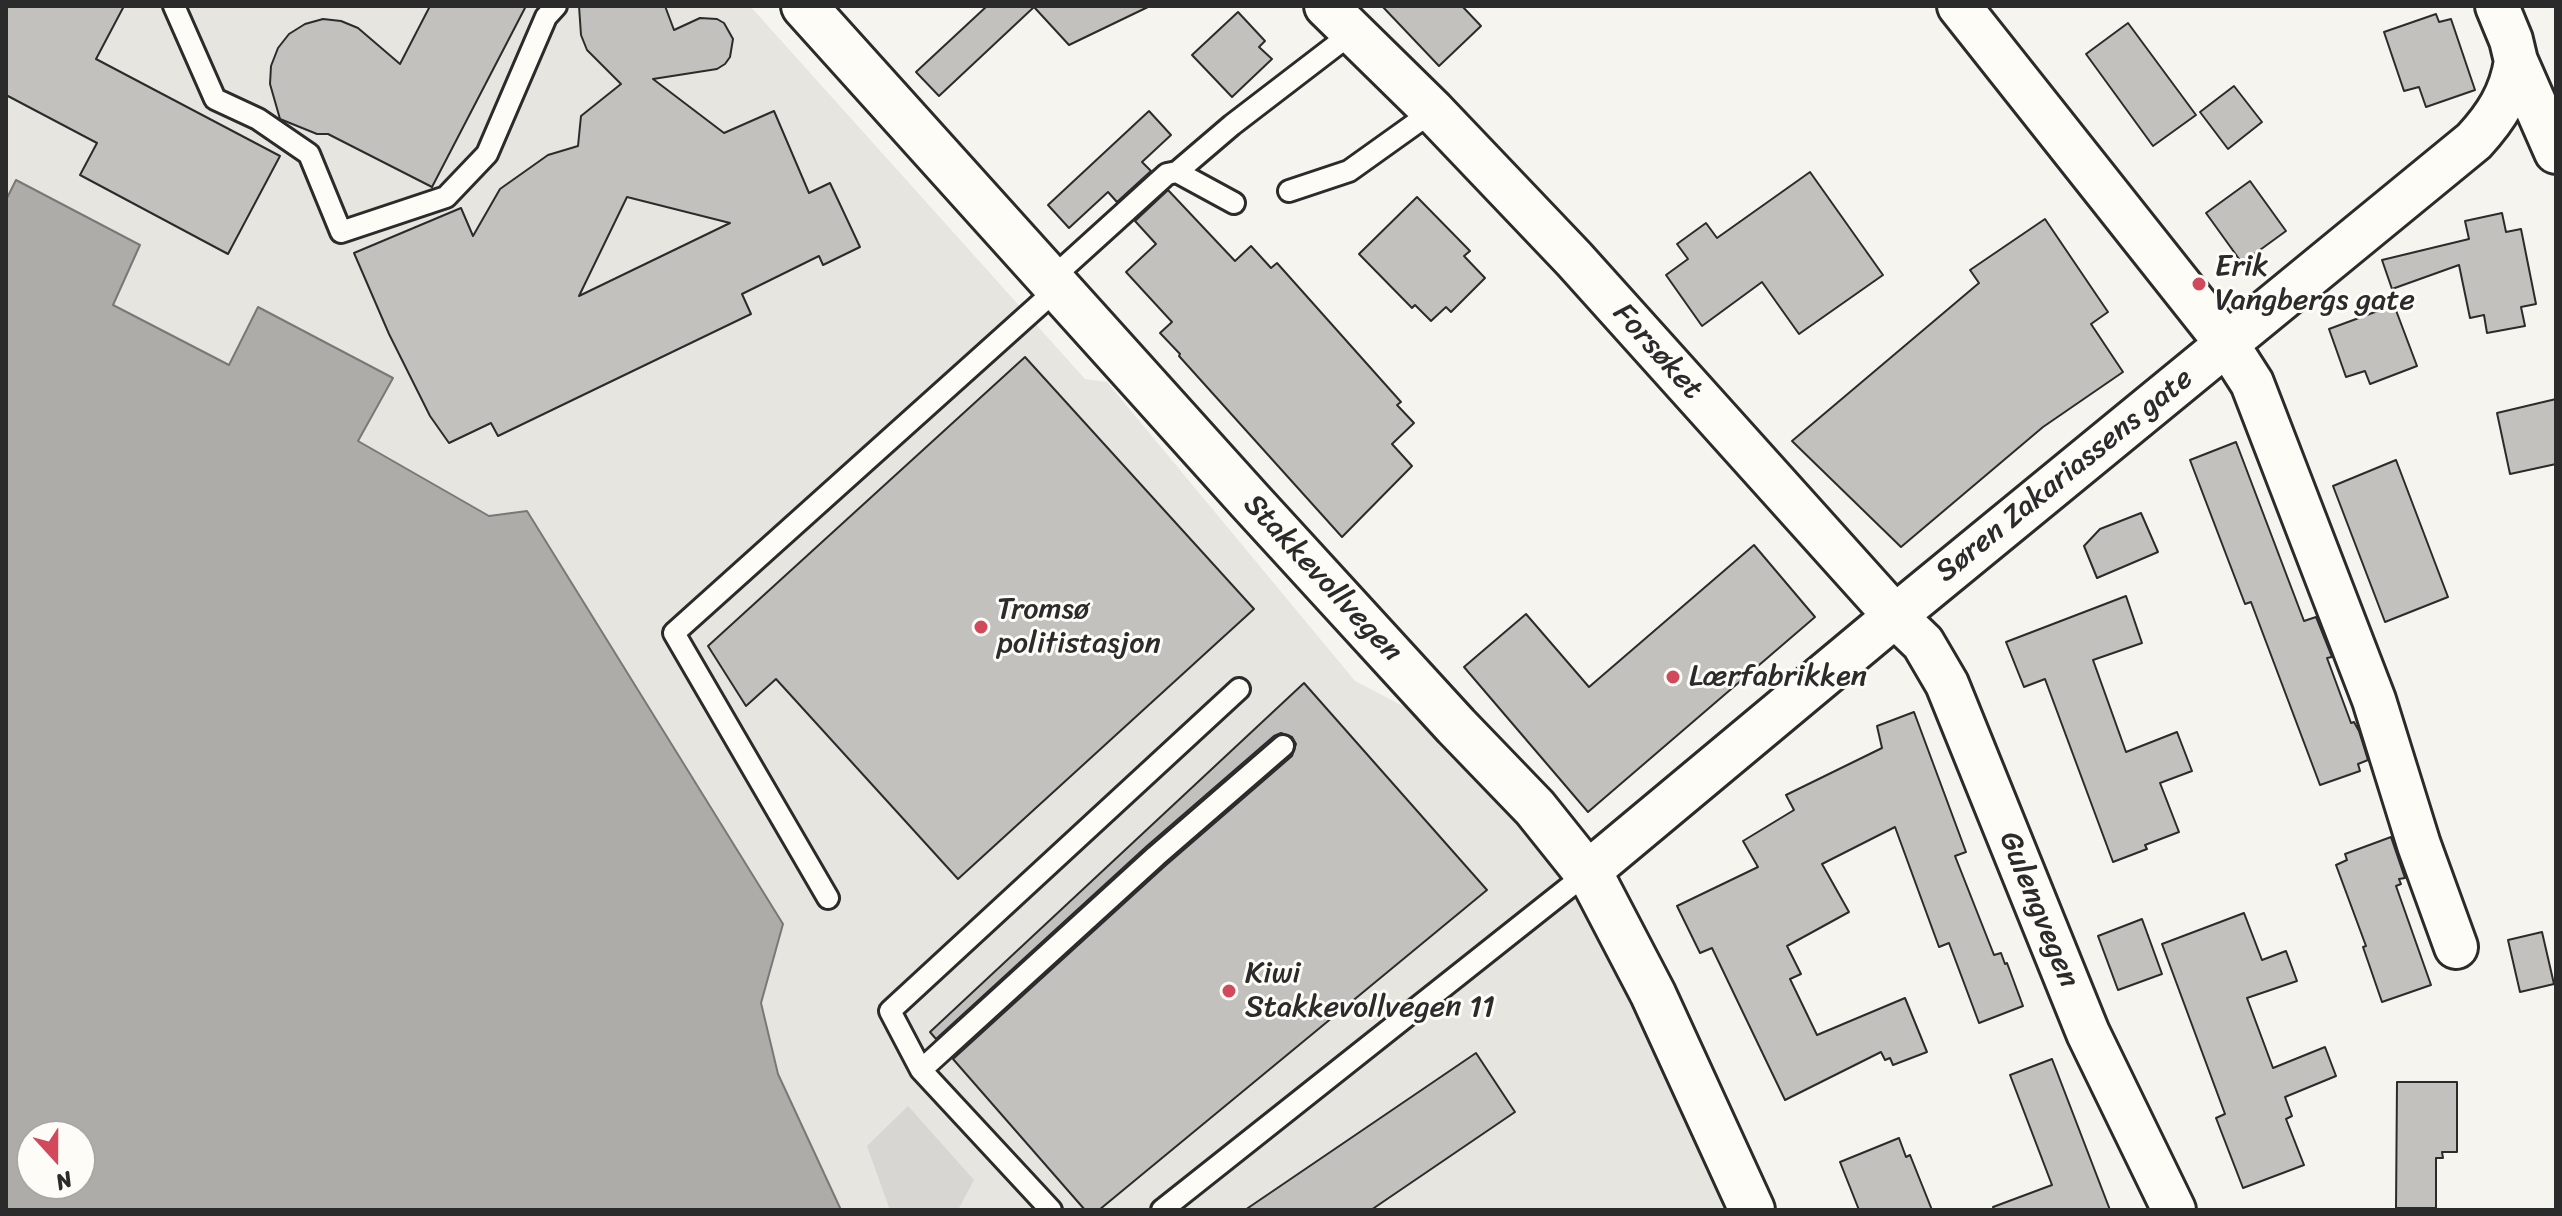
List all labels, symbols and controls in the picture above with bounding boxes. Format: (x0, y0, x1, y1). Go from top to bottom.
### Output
place label: Erik Vangbergs gate (2215, 249, 2415, 320)
marker: Erik Vangbergs gate (2190, 275, 2208, 293)
street label: Forsøket (1604, 296, 1710, 408)
street label: Søren Zakariassens gate (1929, 361, 2201, 591)
street label: Stakkevollvegen (1235, 488, 1409, 670)
place label: Tromsø politistasjon (997, 592, 1161, 662)
marker: Tromsø politistasjon (972, 618, 990, 636)
place label: Lærfabrikken (1689, 659, 1867, 695)
marker: Lærfabrikken (1664, 668, 1682, 686)
street label: Gulengvegen (1990, 827, 2086, 993)
place label: Kiwi Stakkevollvegen 11 (1245, 956, 1495, 1026)
marker: Kiwi Stakkevollvegen 11 (1220, 982, 1238, 1000)
north arrow (16, 1120, 96, 1200)
text: N (50, 1160, 78, 1202)

